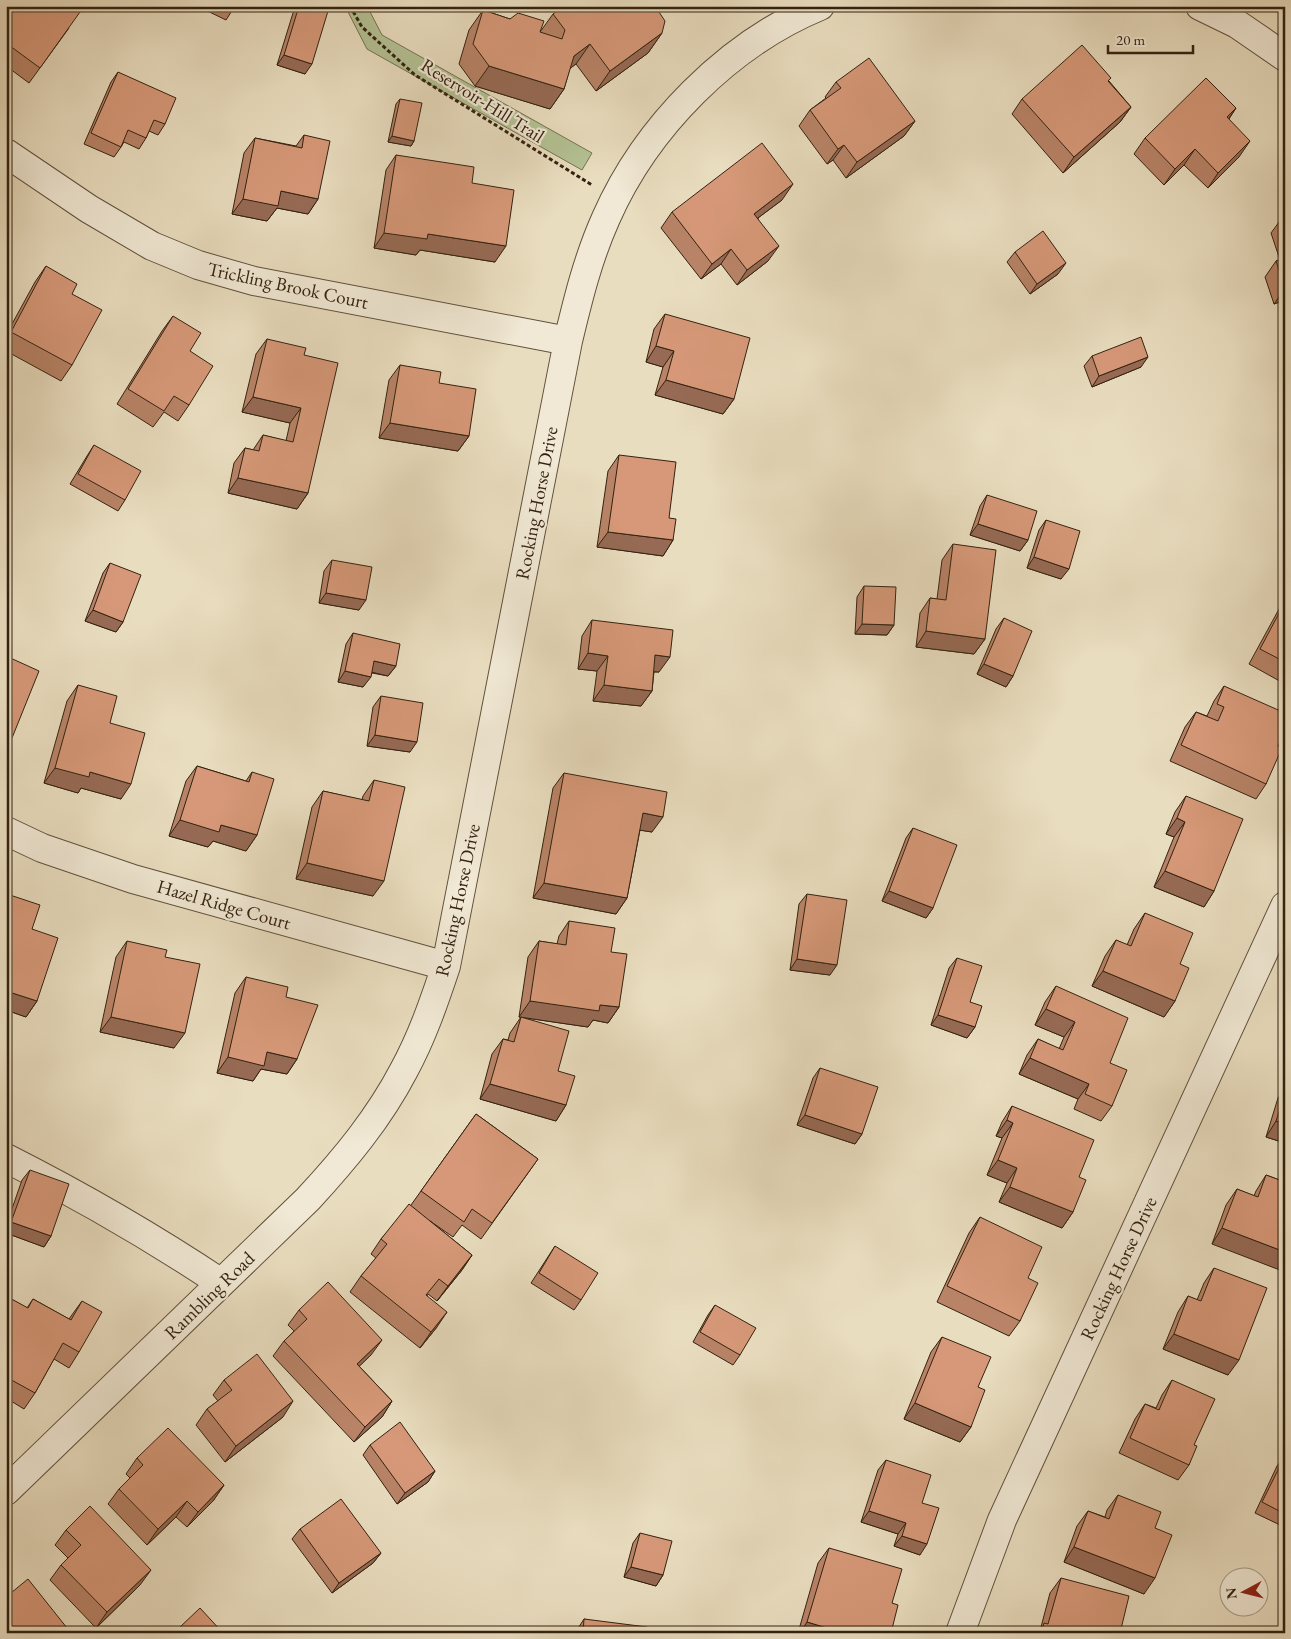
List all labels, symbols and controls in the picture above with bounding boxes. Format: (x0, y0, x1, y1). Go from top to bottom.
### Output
scale bar (1108, 22, 1194, 54)
text: 20 m (1116, 30, 1145, 49)
street label: Reservoir-Hill Trail (416, 52, 550, 149)
street label: Trickling Brook Court (205, 256, 371, 315)
street label: Rocking Horse Drive (509, 424, 564, 582)
street label: Rocking Horse Drive (429, 821, 486, 979)
street label: Hazel Ridge Court (154, 873, 294, 936)
street label: Rocking Horse Drive (1074, 1192, 1163, 1344)
street label: Rambling Road (159, 1246, 260, 1345)
north arrow (1218, 1566, 1268, 1616)
text: N (1221, 1586, 1241, 1600)

